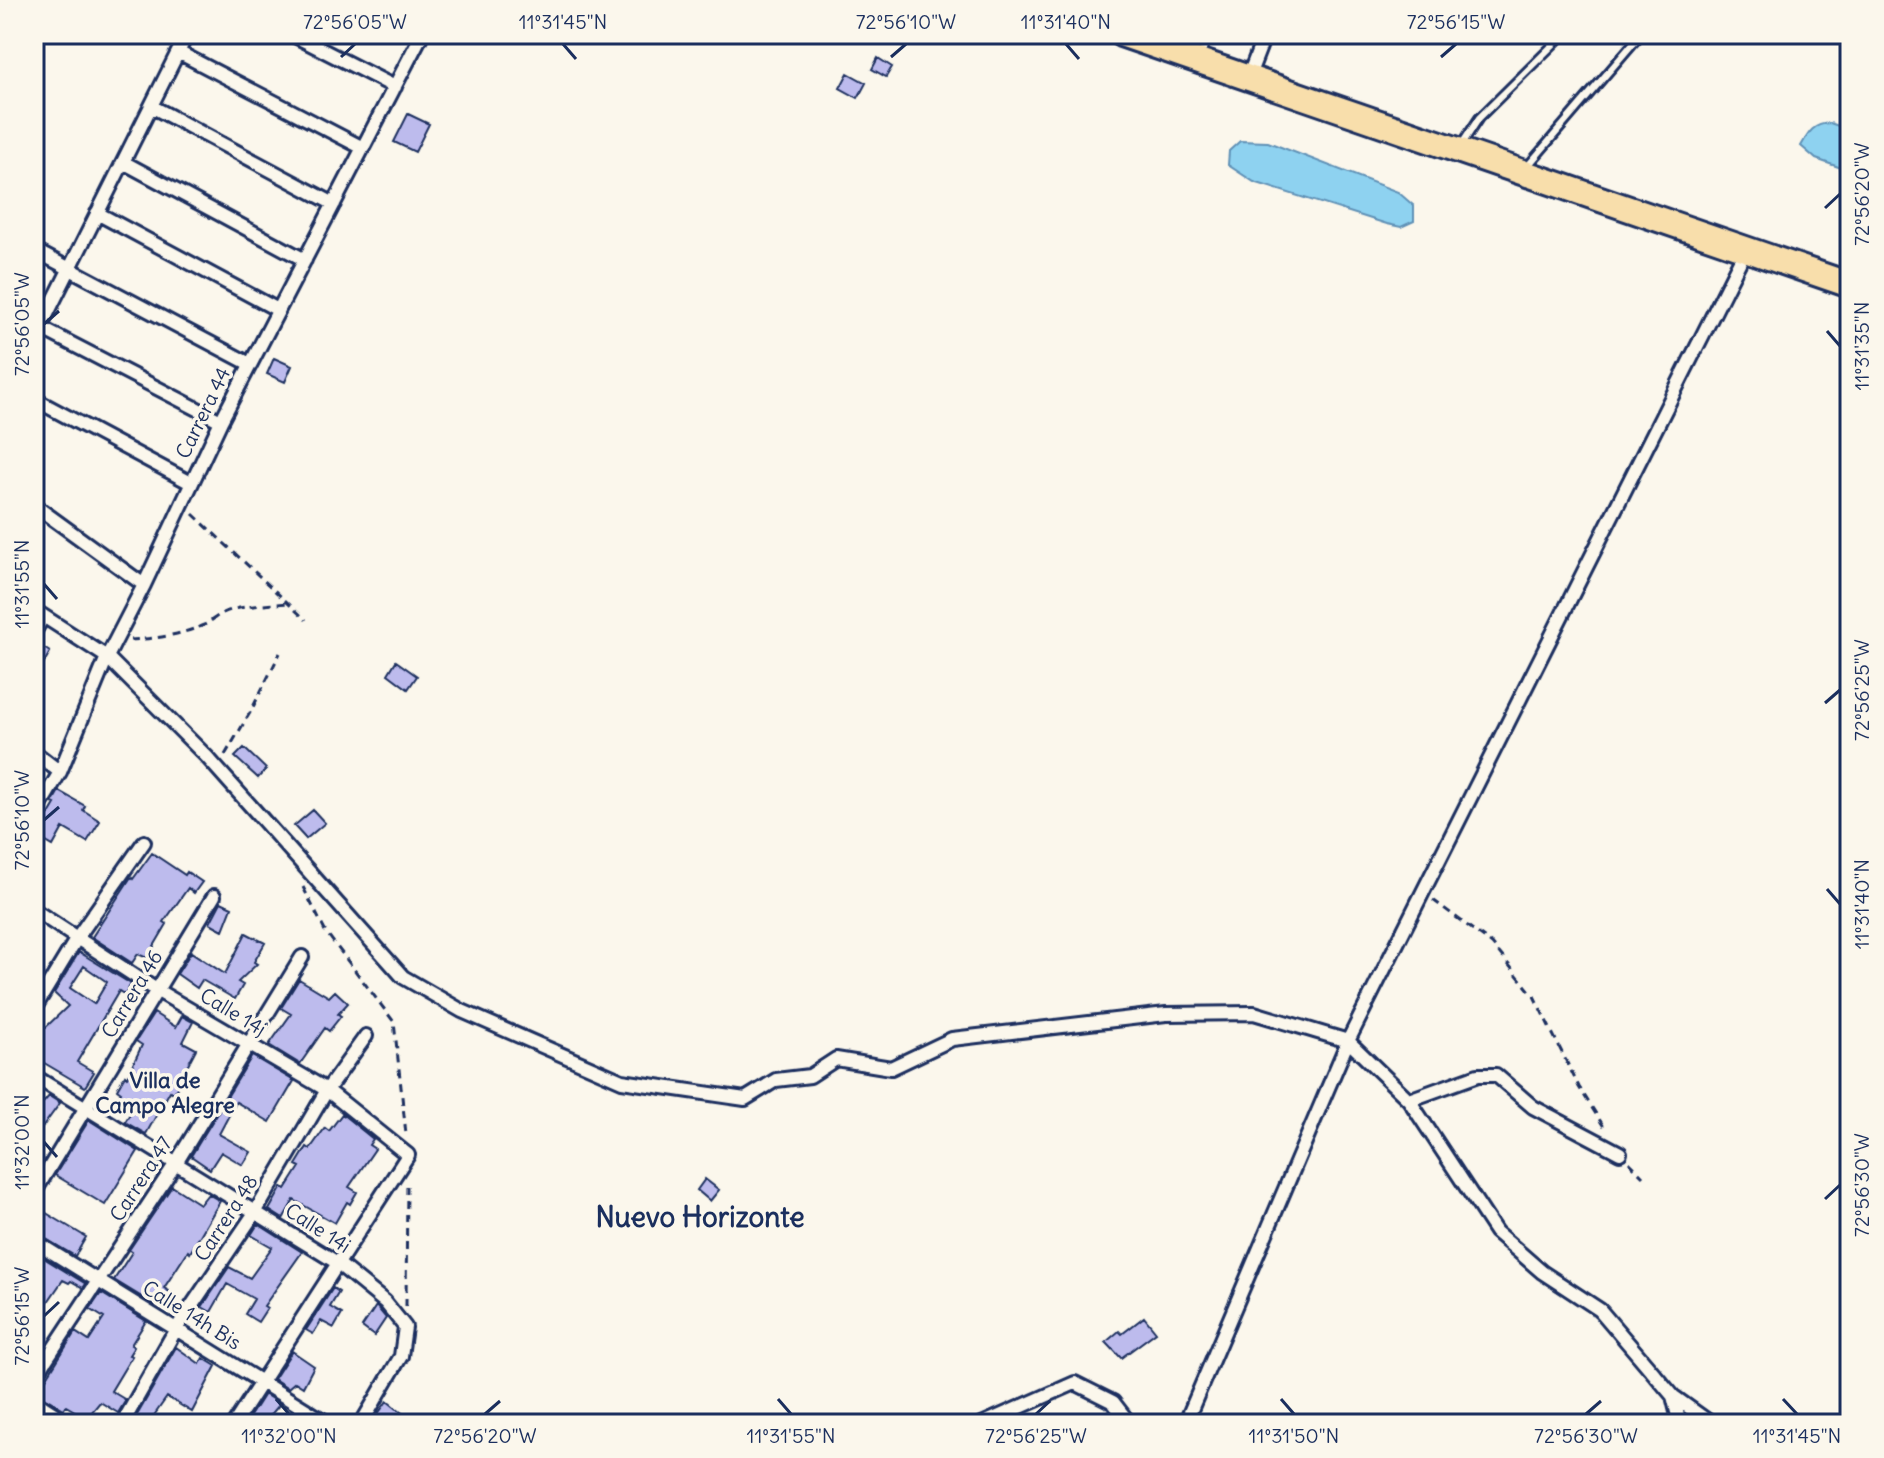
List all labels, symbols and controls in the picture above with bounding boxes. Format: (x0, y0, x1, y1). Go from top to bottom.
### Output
text: 72°56'05"W (303, 9, 407, 34)
text: 11°31'45"N (519, 9, 607, 34)
text: 72°56'10"W (856, 9, 956, 34)
text: 11°31'40"N (1021, 9, 1111, 34)
text: 72°56'15"W (1407, 9, 1505, 34)
text: 72°56'20"W (1849, 142, 1874, 246)
text: 72°56'05"W (9, 272, 34, 376)
text: 11°31'35"N (1849, 302, 1874, 390)
street label: Carrera 44 (170, 363, 235, 462)
text: 11°31'55"N (9, 539, 34, 629)
text: 72°56'25"W (1849, 639, 1874, 741)
text: 72°56'10"W (9, 770, 34, 870)
text: 11°31'40"N (1849, 859, 1874, 949)
street label: Carrera 46 (96, 945, 168, 1042)
street label: Calle 14j (196, 982, 271, 1041)
district label: Villa de Campo Alegre (95, 1066, 235, 1119)
text: 11°32'00"N (9, 1094, 34, 1190)
street label: Carrera 47 (104, 1131, 177, 1226)
text: 72°56'30"W (1849, 1133, 1874, 1237)
street label: Carrera 48 (188, 1170, 263, 1266)
street label: Calle 14i (281, 1197, 356, 1258)
district label: Nuevo Horizonte (595, 1199, 805, 1235)
text: 72°56'15"W (9, 1267, 34, 1365)
street label: Calle 14h Bis (138, 1274, 246, 1355)
text: 11°32'00"N (241, 1423, 337, 1448)
text: 72°56'20"W (433, 1423, 537, 1448)
text: 11°31'55"N (746, 1423, 836, 1448)
text: 72°56'25"W (985, 1423, 1087, 1448)
text: 11°31'50"N (1249, 1423, 1339, 1448)
text: 72°56'30"W (1534, 1423, 1638, 1448)
text: 11°31'45"N (1753, 1423, 1841, 1448)

